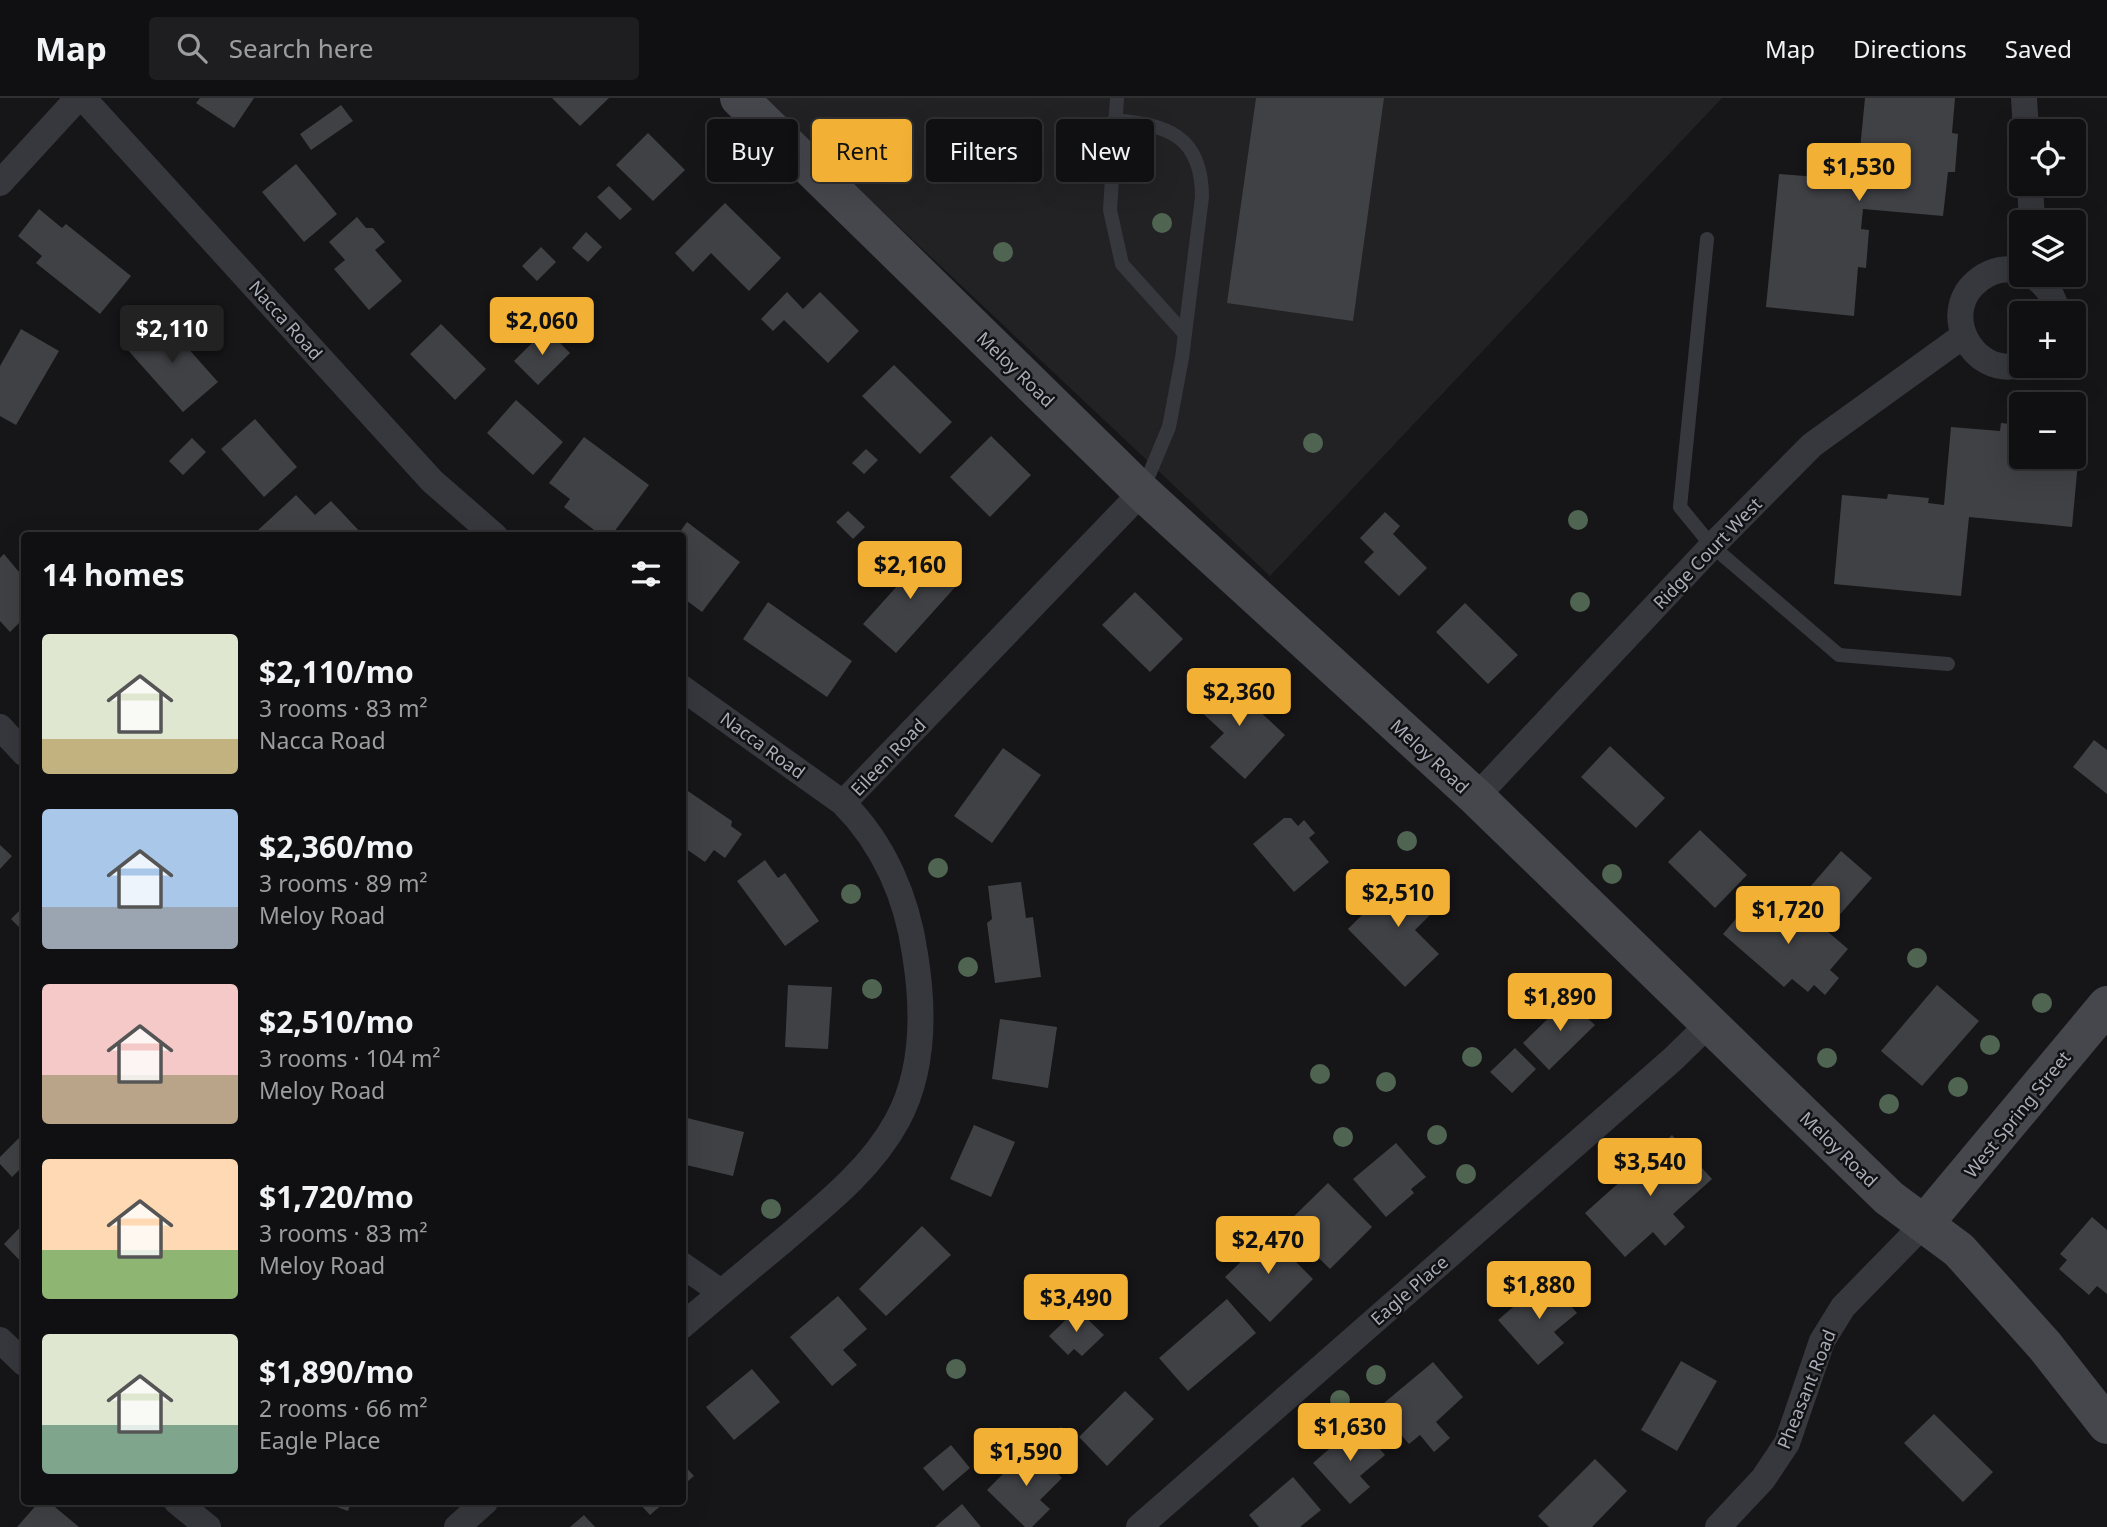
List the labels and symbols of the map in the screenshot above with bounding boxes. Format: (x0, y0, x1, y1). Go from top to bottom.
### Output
pin: $1,530 (1802, 144, 1916, 203)
street label: Nacca Road (244, 275, 328, 365)
pin: $2,060 (485, 298, 599, 357)
pin: $2,110 (115, 306, 229, 365)
street label: Meloy Road (972, 326, 1060, 412)
street label: Ridge Court West (1647, 492, 1767, 614)
pin: $2,160 (853, 542, 967, 601)
pin: $2,360 (1182, 668, 1296, 728)
street label: Nacca Road (716, 706, 810, 784)
street label: Eileen Road (845, 713, 931, 801)
street label: Meloy Road (1386, 714, 1474, 798)
pin: $2,510 (1341, 870, 1455, 929)
pin: $1,720 (1731, 886, 1845, 946)
pin: $1,890 (1503, 974, 1617, 1033)
street label: West Spring Street (1958, 1045, 2076, 1182)
street label: Meloy Road (1795, 1106, 1883, 1192)
pin: $3,540 (1593, 1138, 1707, 1198)
pin: $2,470 (1211, 1216, 1325, 1276)
street label: Eagle Place (1365, 1250, 1453, 1330)
pin: $1,880 (1482, 1262, 1596, 1321)
pin: $3,490 (1019, 1274, 1133, 1334)
street label: Pheasant Road (1771, 1326, 1841, 1452)
pin: $1,630 (1293, 1404, 1407, 1463)
pin: $1,590 (969, 1428, 1083, 1488)

